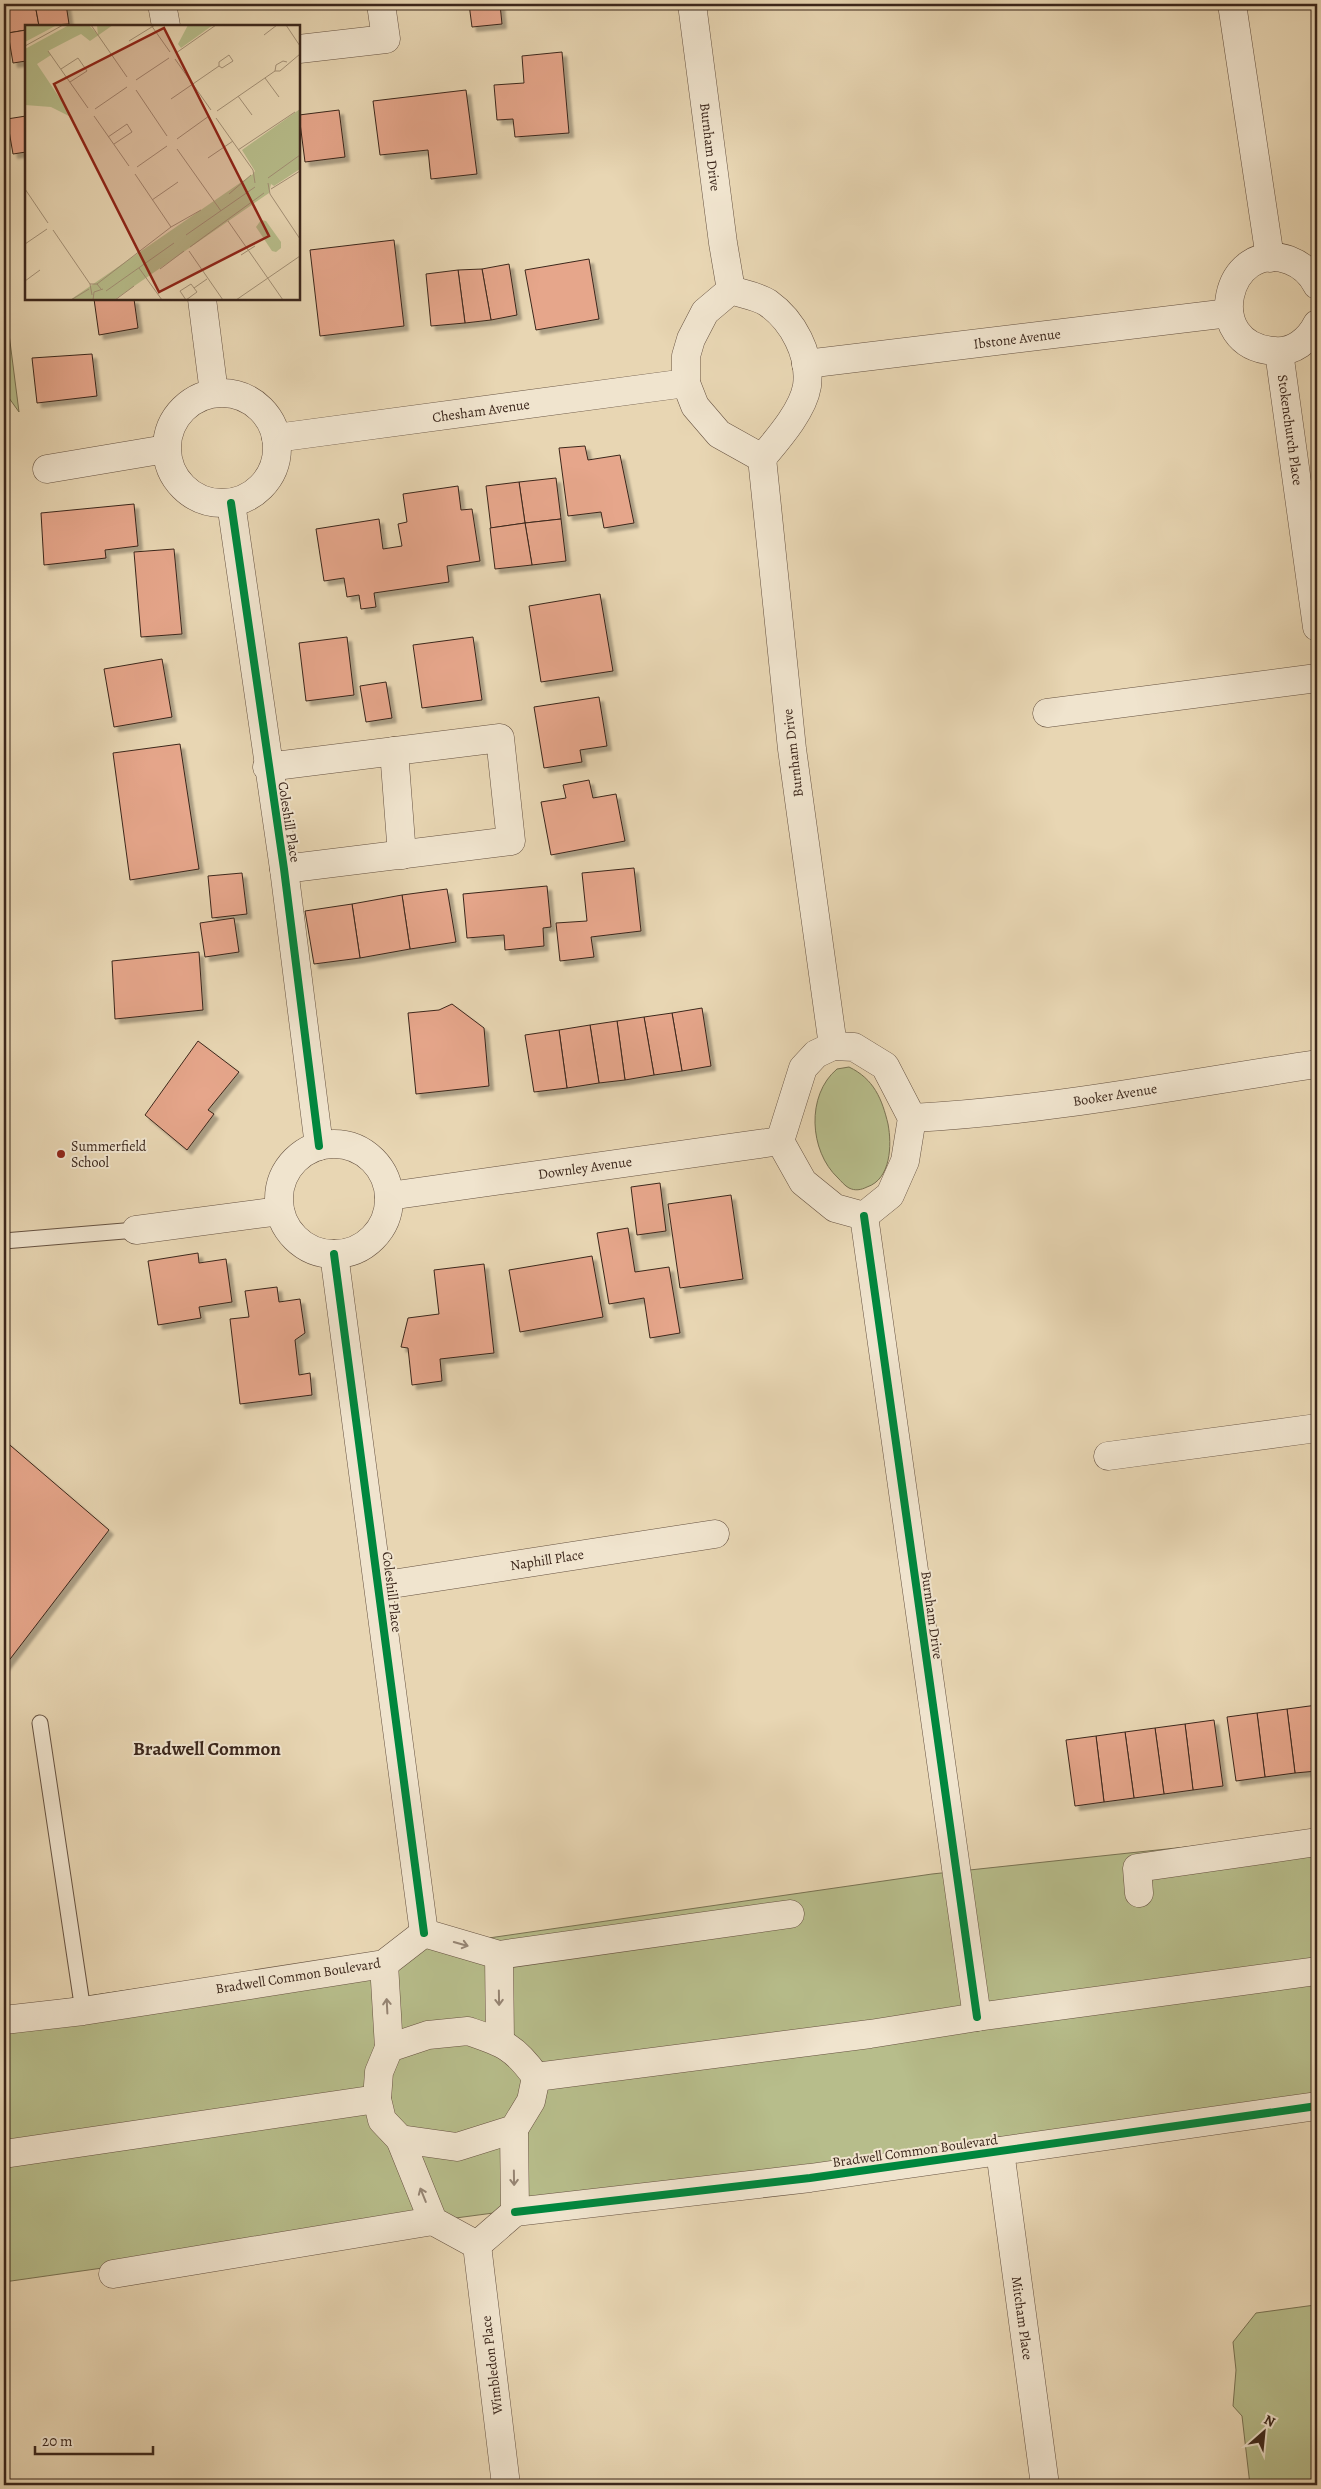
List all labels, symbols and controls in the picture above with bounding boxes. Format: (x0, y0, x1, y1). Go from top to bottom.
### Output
inset map (25, 25, 300, 300)
street label: Burnham Drive (695, 102, 725, 192)
street label: Ibstone Avenue (972, 324, 1062, 354)
street label: Stokenchurch Place (1273, 373, 1307, 487)
street label: Chesham Avenue (431, 395, 531, 427)
street label: Burnham Drive (778, 708, 808, 798)
street label: Coleshill Place (273, 780, 305, 864)
street label: Booker Avenue (1072, 1079, 1158, 1111)
place label: Summerfield School (71, 1137, 147, 1172)
marker: Summerfield School (55, 1148, 67, 1160)
street label: Downley Avenue (537, 1152, 633, 1184)
street label: Naphill Place (509, 1545, 585, 1575)
street label: Coleshill Place (378, 1550, 406, 1634)
street label: Burnham Drive (916, 1570, 948, 1660)
district label: Bradwell Common (133, 1736, 281, 1762)
one-way arrow (453, 1940, 469, 1949)
street label: Bradwell Common Boulevard (214, 1953, 382, 1998)
one-way arrow (495, 1990, 504, 2006)
one-way arrow (382, 1998, 391, 2014)
street label: Bradwell Common Boulevard (831, 2130, 999, 2172)
one-way arrow (510, 2169, 519, 2185)
one-way arrow (418, 2188, 427, 2203)
street label: Mitcham Place (1007, 2275, 1037, 2361)
street label: Wimbledon Place (477, 2314, 508, 2417)
north arrow (1238, 2406, 1288, 2456)
text: N (1261, 2410, 1279, 2432)
scale bar (35, 2424, 152, 2456)
text: 20 m (42, 2431, 73, 2451)

